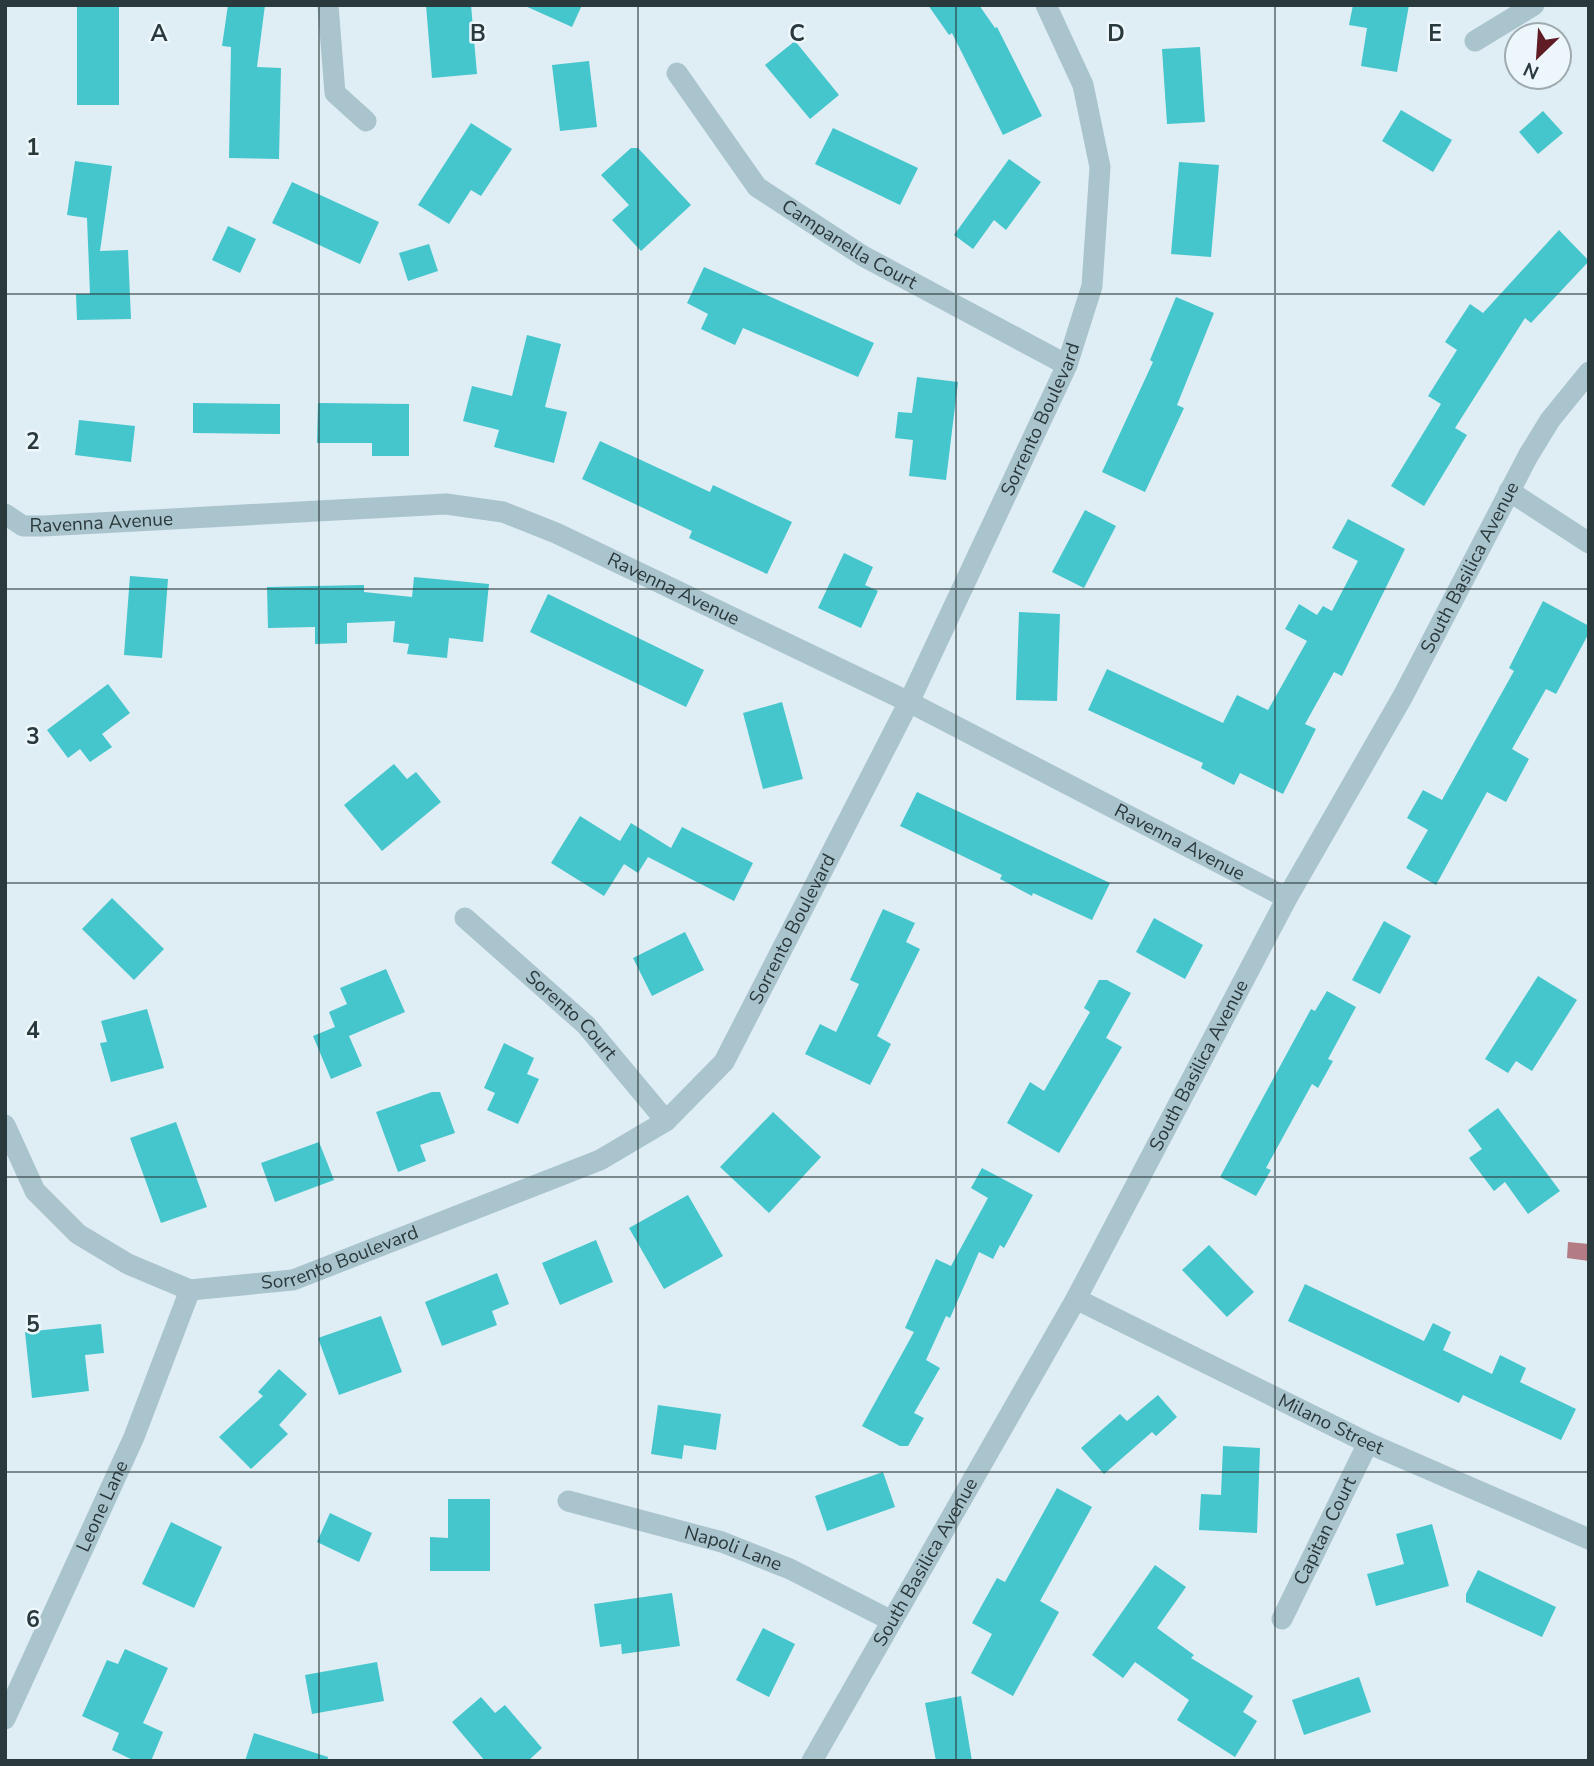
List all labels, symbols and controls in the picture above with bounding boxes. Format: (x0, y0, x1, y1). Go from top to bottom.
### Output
text: A (150, 18, 168, 49)
text: B (470, 18, 486, 49)
text: C (789, 18, 805, 49)
text: D (1107, 18, 1125, 49)
text: E (1428, 18, 1442, 49)
north arrow (1503, 21, 1573, 91)
text: N (1519, 56, 1543, 85)
text: 1 (26, 132, 40, 163)
street label: Campanella Court (776, 193, 922, 296)
street label: Sorrento Boulevard (994, 340, 1086, 500)
text: 2 (26, 426, 40, 457)
street label: South Basilica Avenue (1414, 477, 1525, 658)
street label: Ravenna Avenue (30, 506, 174, 539)
street label: Ravenna Avenue (603, 546, 744, 632)
text: 3 (26, 721, 40, 752)
street label: Ravenna Avenue (1110, 798, 1249, 887)
street label: Sorrento Boulevard (743, 849, 842, 1009)
street label: Sorento Court (520, 964, 623, 1066)
street label: South Basilica Avenue (1143, 975, 1255, 1156)
text: 4 (26, 1015, 40, 1046)
street label: Sorrento Boulevard (260, 1219, 422, 1296)
text: 5 (26, 1309, 40, 1340)
street label: Milano Street (1274, 1388, 1388, 1461)
street label: Leone Lane (70, 1456, 135, 1556)
street label: Capitan Court (1287, 1472, 1363, 1590)
street label: South Basilica Avenue (867, 1473, 984, 1651)
street label: Napoli Lane (682, 1520, 786, 1578)
text: 6 (26, 1604, 40, 1635)

